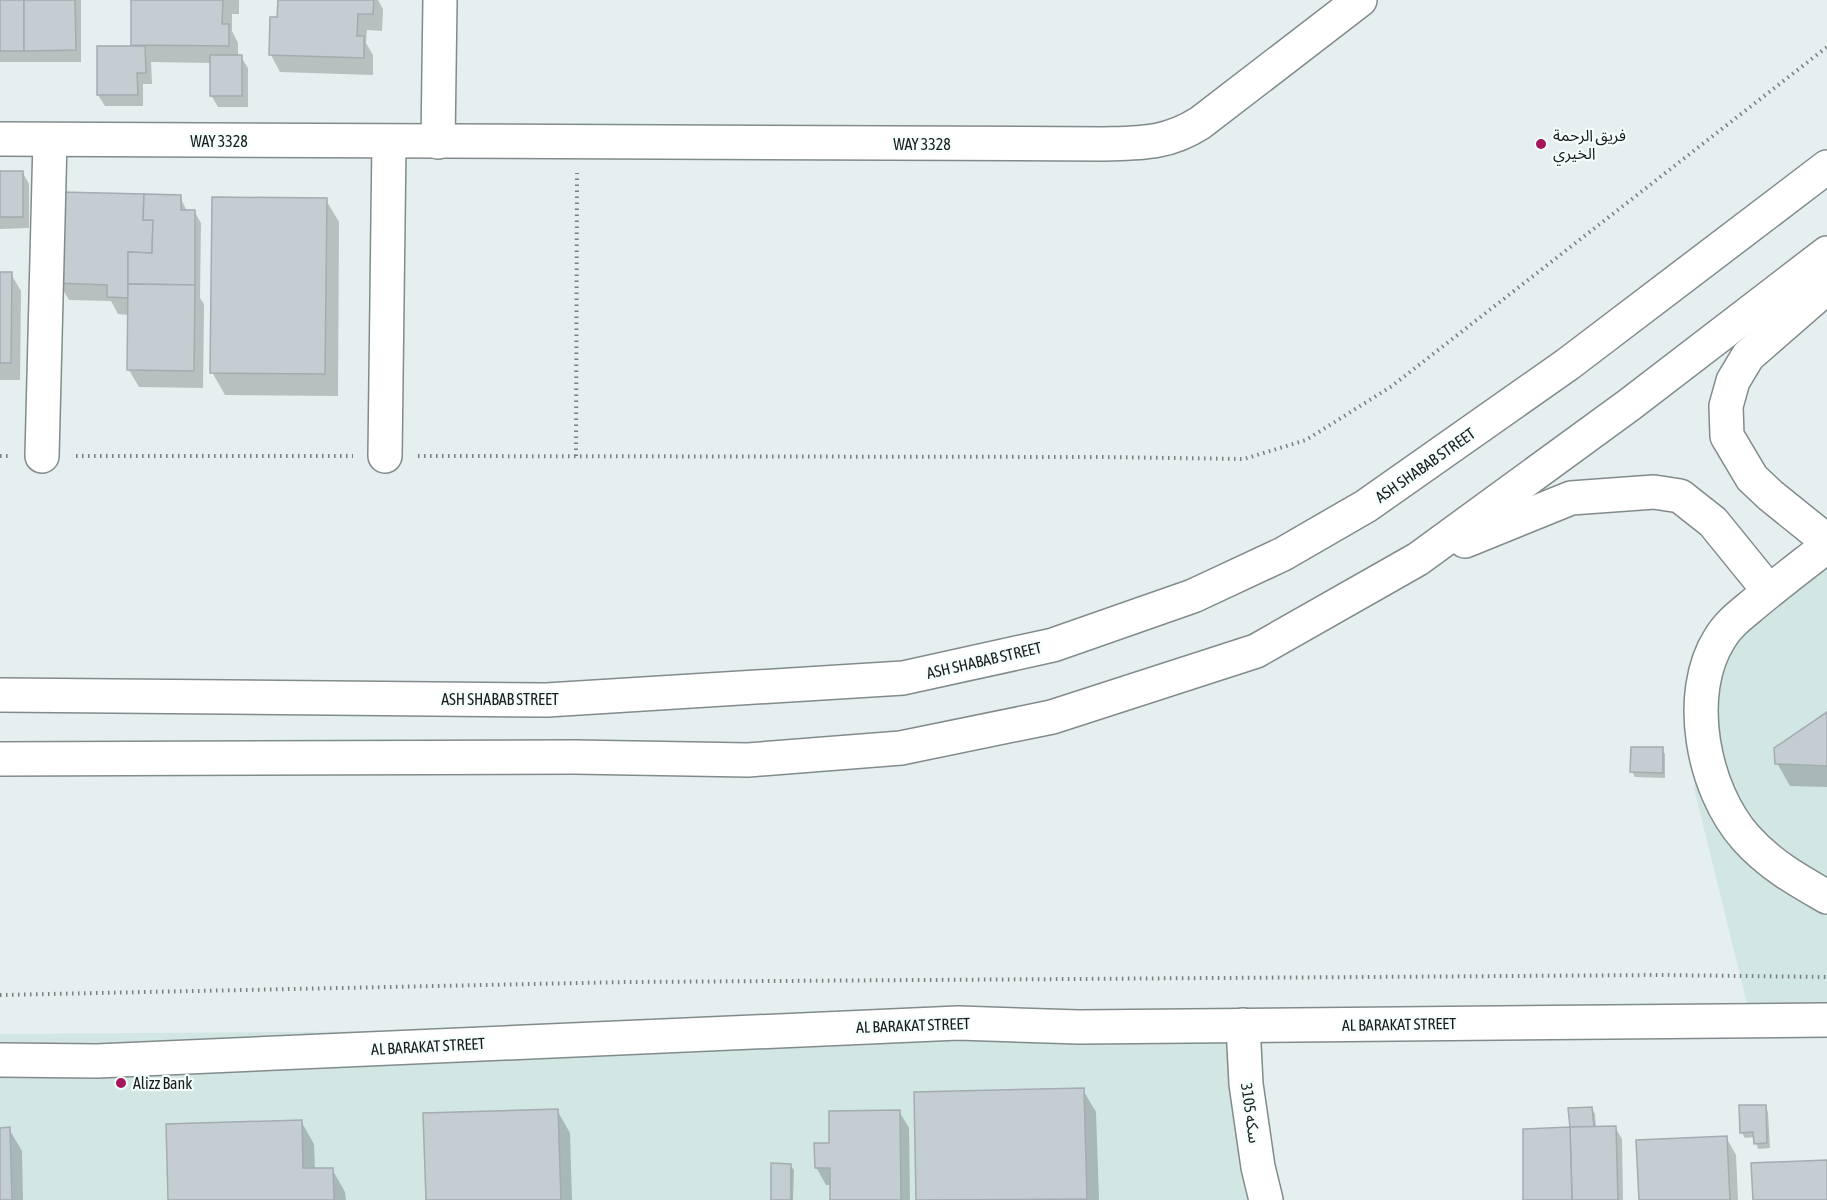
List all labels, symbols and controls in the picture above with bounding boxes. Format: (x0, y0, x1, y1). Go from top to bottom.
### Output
place label: فريق الرحمة الخيري (1553, 126, 1626, 166)
street label: WAY 3328 (190, 132, 248, 150)
street label: WAY 3328 (893, 135, 951, 153)
marker: فريق الرحمة الخيري (1534, 137, 1548, 151)
street label: ASH SHABAB STREET (1372, 424, 1478, 506)
street label: ASH SHABAB STREET (925, 638, 1043, 682)
street label: ASH SHABAB STREET (441, 690, 559, 708)
street label: AL BARAKAT STREET (856, 1014, 970, 1036)
street label: AL BARAKAT STREET (1342, 1014, 1456, 1034)
street label: AL BARAKAT STREET (371, 1034, 485, 1058)
place label: Alizz Bank (133, 1074, 192, 1092)
marker: Alizz Bank (114, 1076, 128, 1090)
street label: سكه 3105 (1238, 1082, 1264, 1144)

